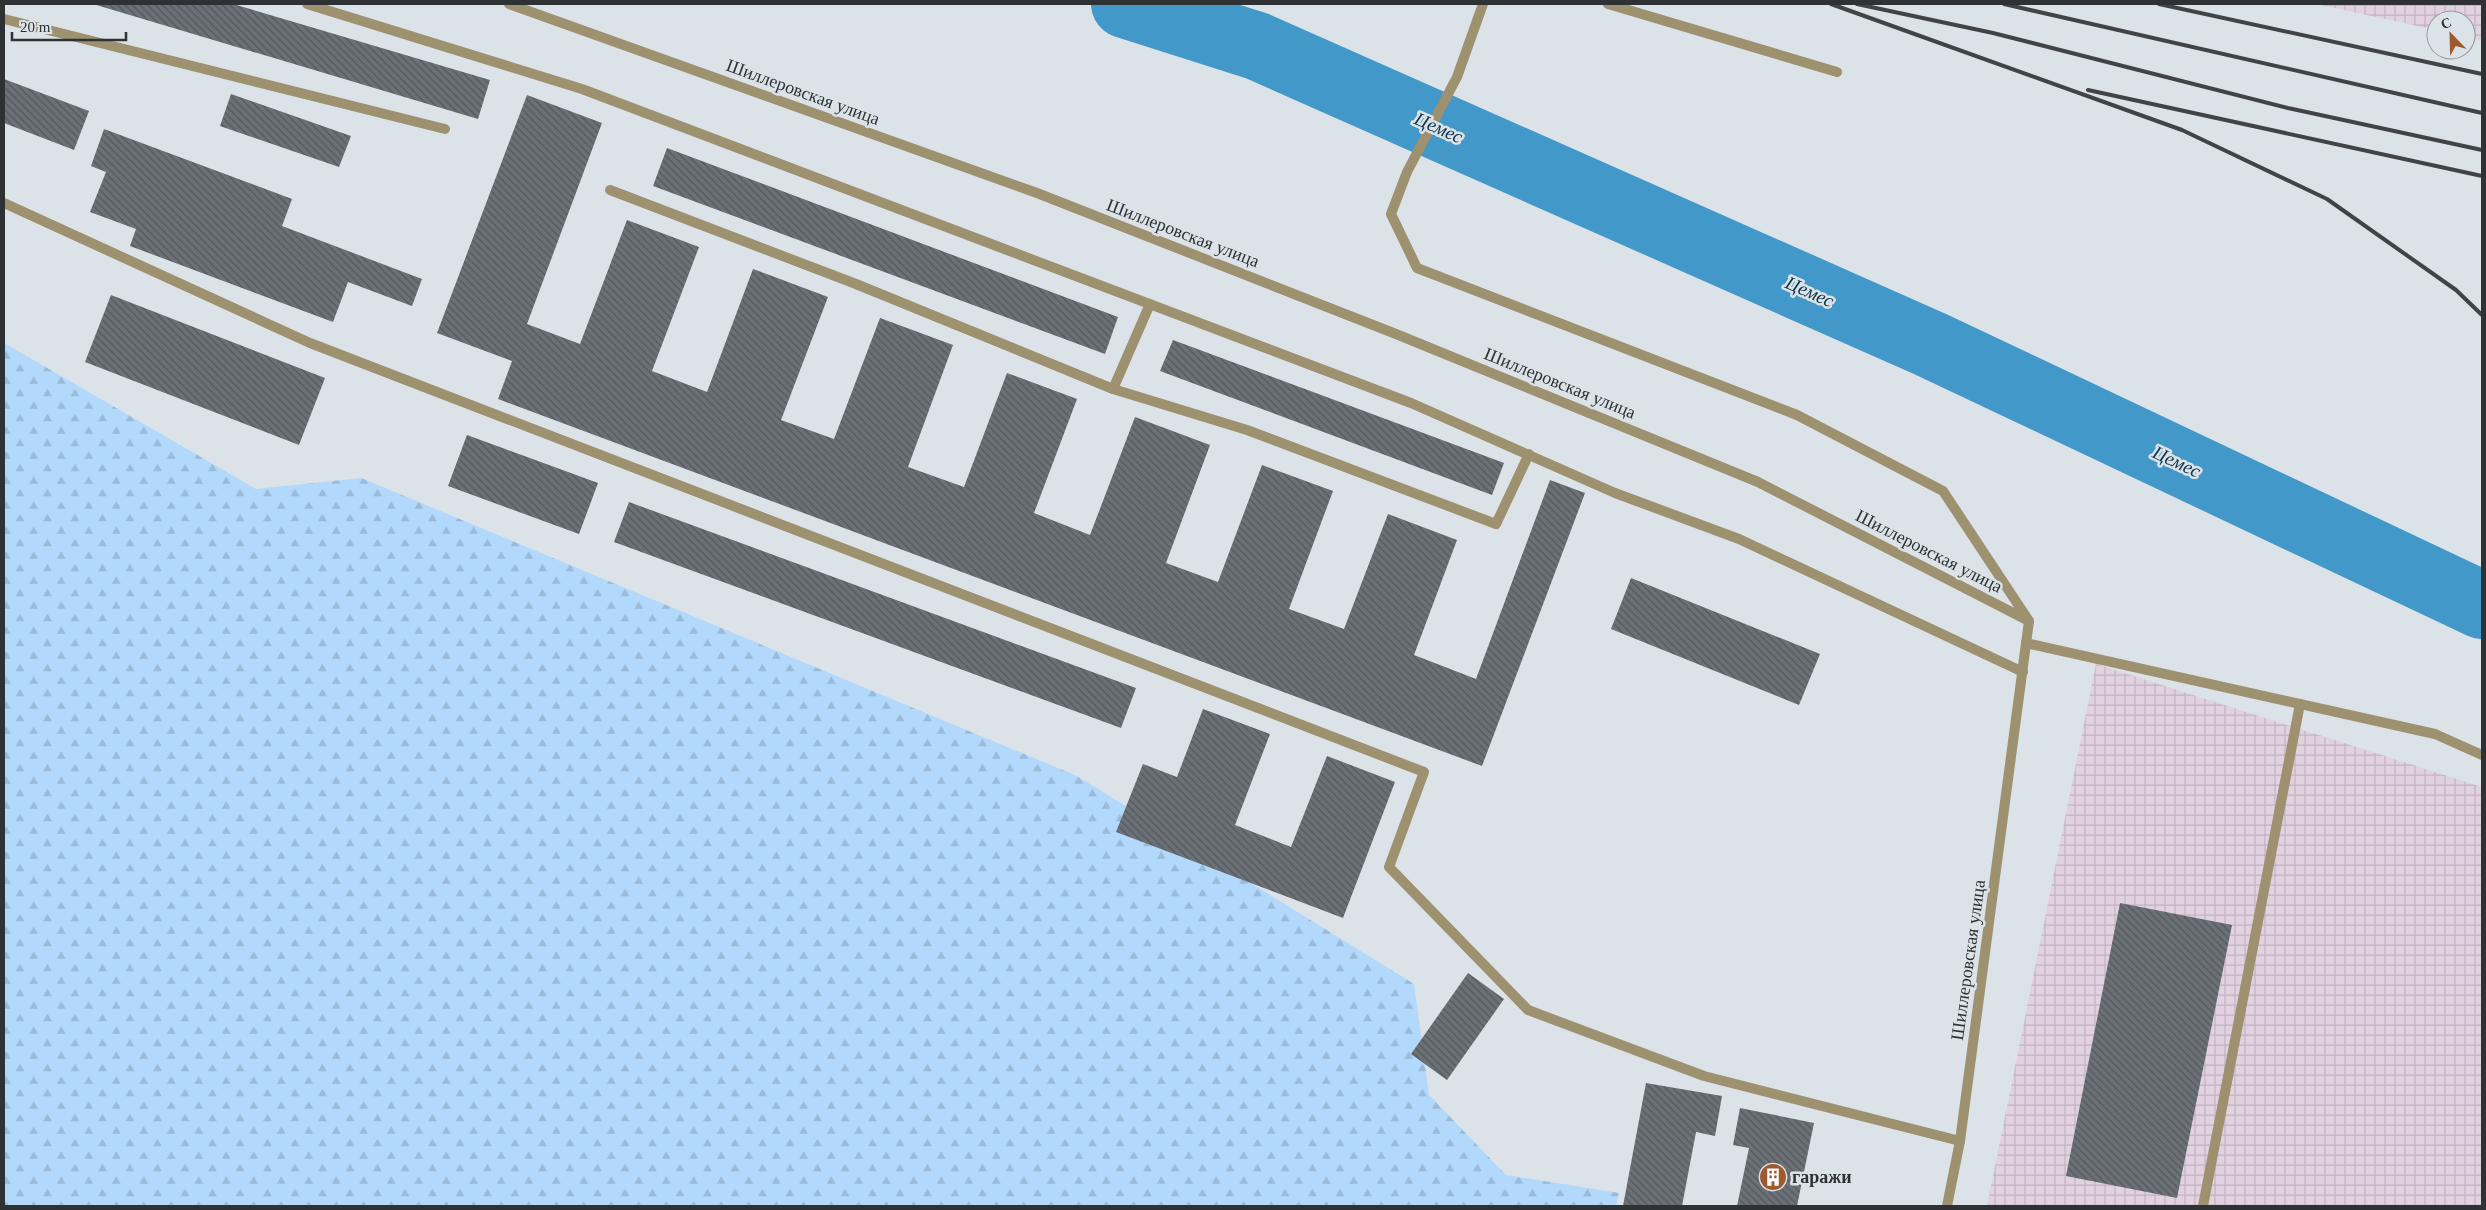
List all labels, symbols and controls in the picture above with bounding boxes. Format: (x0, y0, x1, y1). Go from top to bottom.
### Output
scale bar (12, 10, 126, 42)
north arrow (2426, 10, 2476, 60)
text: С (2439, 15, 2454, 32)
text: 20 m (20, 19, 51, 35)
street label: Шиллеровская улица (724, 55, 882, 129)
water label: Цемес (1411, 107, 1467, 148)
street label: Шиллеровская улица (1104, 195, 1262, 271)
water label: Цемес (1782, 271, 1838, 312)
street label: Шиллеровская улица (1481, 343, 1639, 423)
water label: Цемес (2149, 441, 2205, 482)
street label: Шиллеровская улица (1852, 505, 2006, 597)
street label: Шиллеровская улица (1947, 878, 1989, 1042)
building icon: гаражи (1758, 1162, 1788, 1192)
place label: гаражи (1792, 1167, 1852, 1187)

